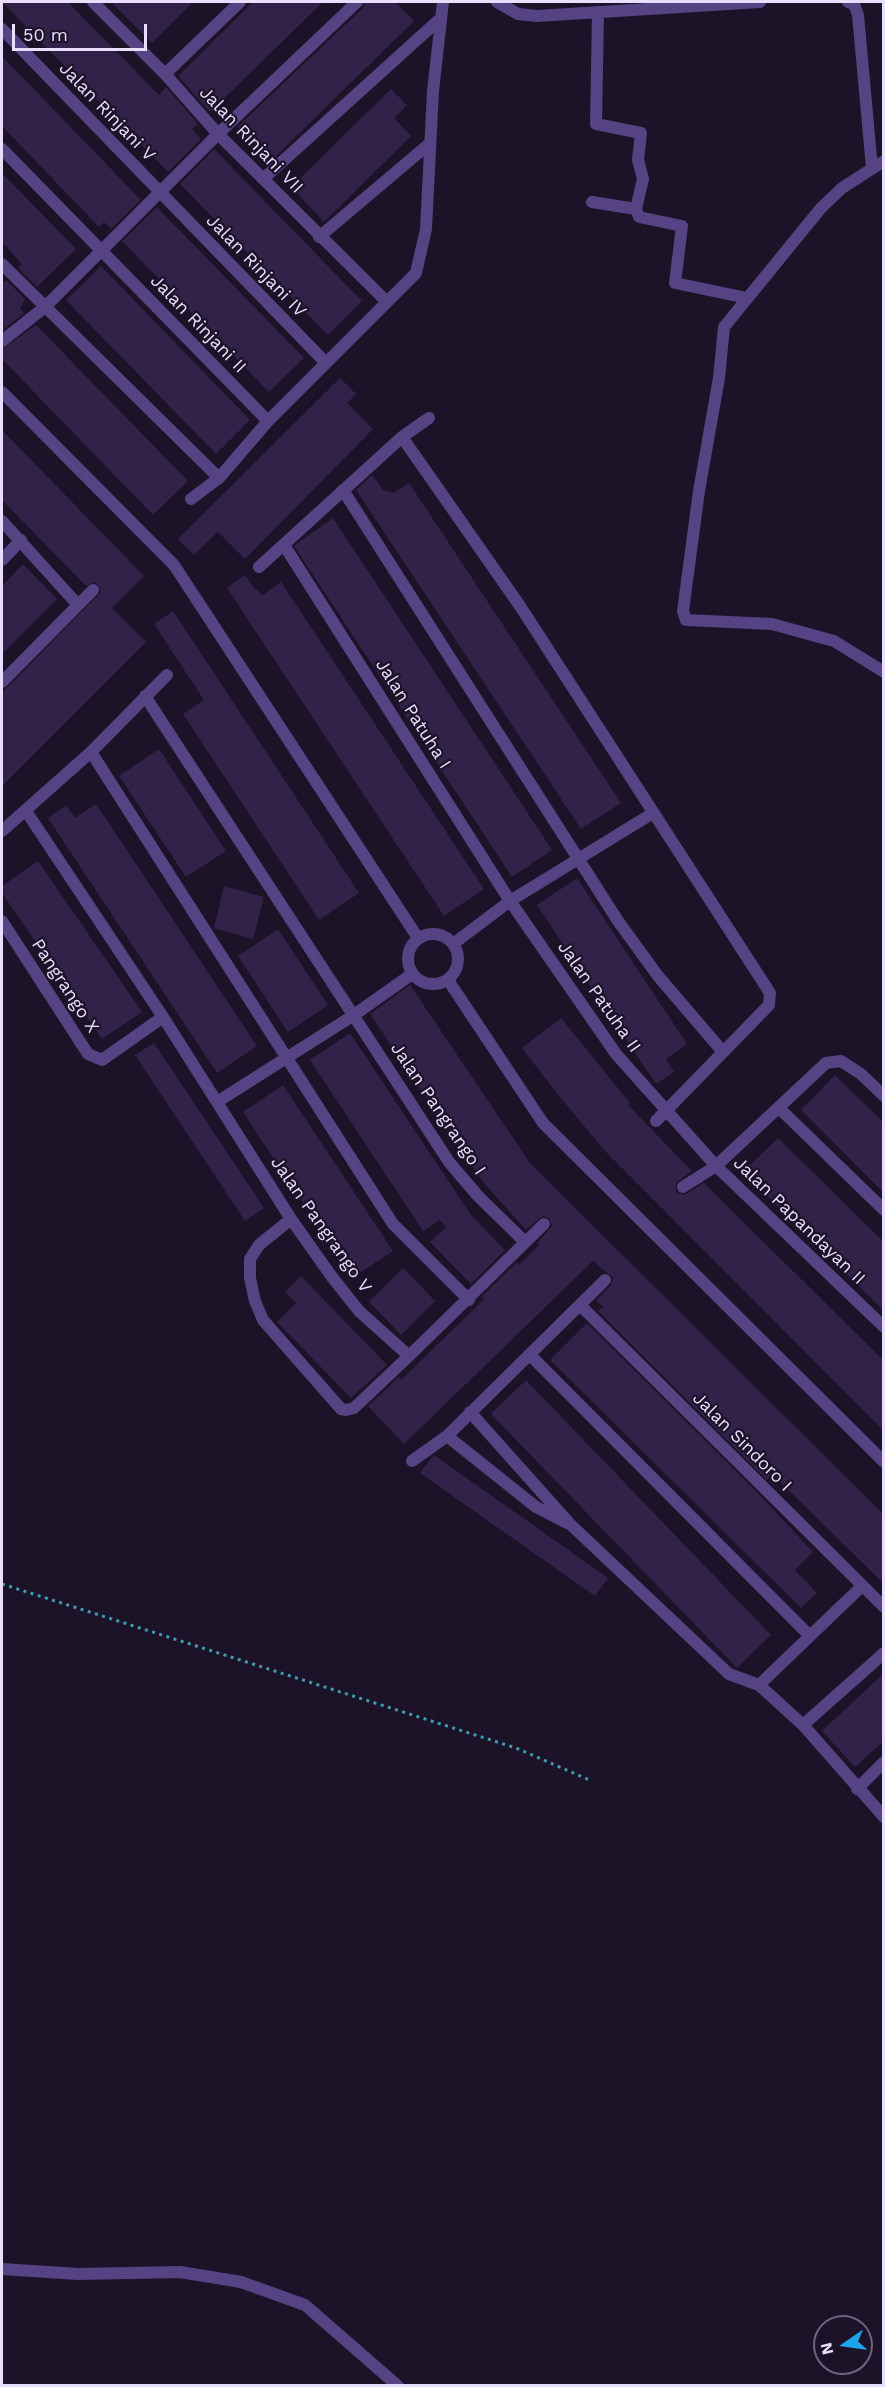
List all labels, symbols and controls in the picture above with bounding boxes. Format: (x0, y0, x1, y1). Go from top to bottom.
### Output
scale bar (15, 12, 150, 50)
text: 50 m (23, 24, 68, 45)
street label: Jalan Rinjani V (54, 58, 160, 166)
street label: Jalan Rinjani VII (195, 82, 307, 198)
street label: Jalan Rinjani IV (201, 210, 311, 322)
street label: Jalan Rinjani II (146, 270, 250, 378)
street label: Jalan Patuha I (371, 655, 455, 773)
street label: Pangrango X (27, 935, 103, 1037)
street label: Jalan Patuha II (553, 937, 645, 1057)
street label: Jalan Pangrango I (386, 1039, 490, 1179)
street label: Jalan Papandayan II (729, 1152, 869, 1290)
street label: Jalan Pangrango V (266, 1153, 376, 1297)
street label: Jalan Sindoro I (688, 1388, 796, 1496)
north arrow (813, 2315, 873, 2375)
text: N (816, 2341, 838, 2357)

